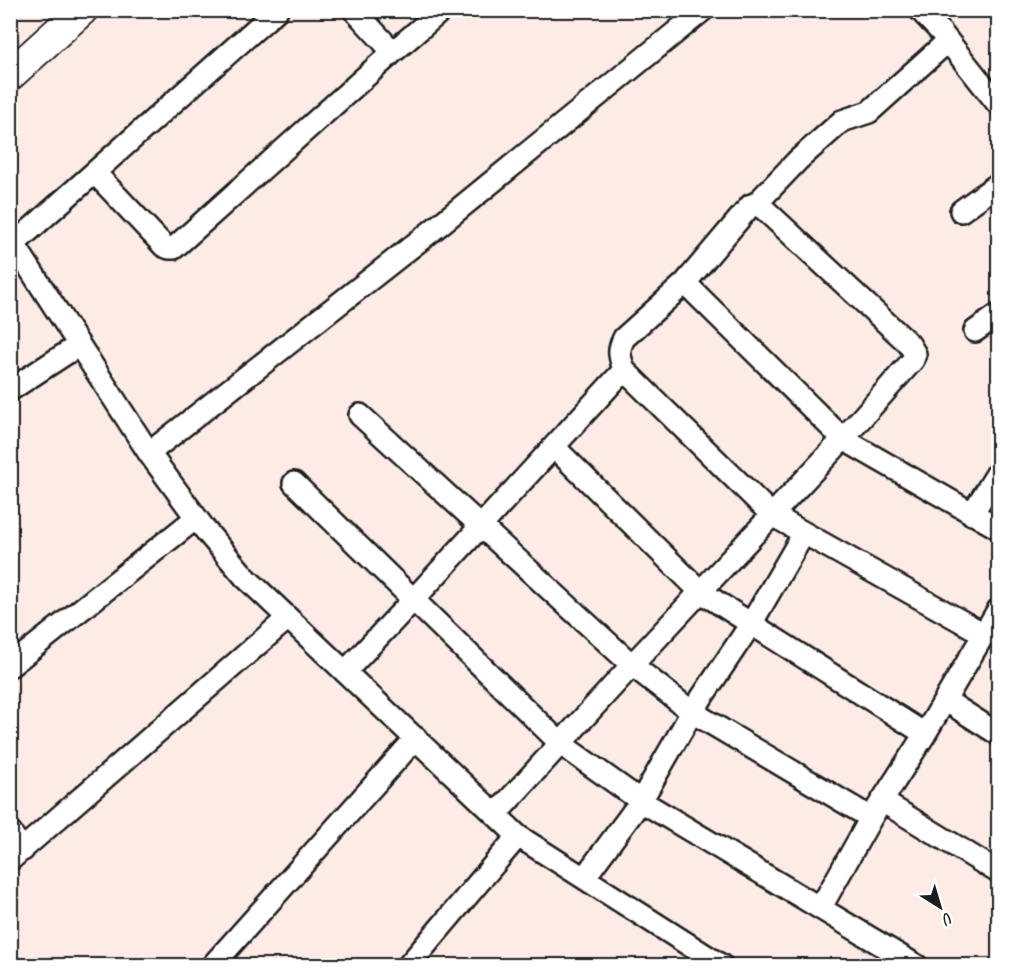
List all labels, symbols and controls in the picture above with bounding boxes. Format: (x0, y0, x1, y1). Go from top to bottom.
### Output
north arrow (910, 877, 970, 937)
text: U (937, 908, 958, 930)

